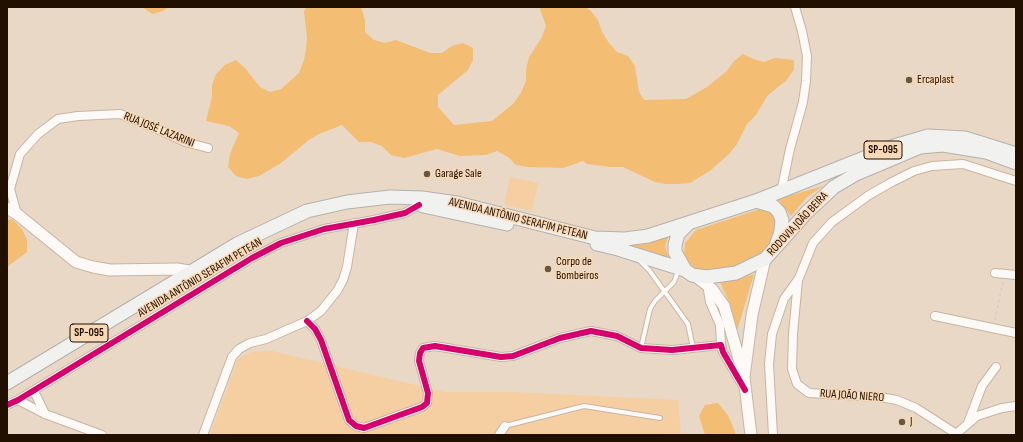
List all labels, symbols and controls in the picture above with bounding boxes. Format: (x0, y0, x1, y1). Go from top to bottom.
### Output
place label: Ercaplast (917, 73, 954, 87)
marker: Ercaplast (904, 75, 914, 85)
street label: RUA JOSÉ LAZARINI (121, 109, 197, 151)
road number: SP-095 (864, 141, 902, 159)
place label: Garage Sale (435, 167, 482, 181)
marker: Garage Sale (422, 169, 432, 179)
street label: RODOVIA JOÃO BEIRA (765, 189, 831, 259)
street label: AVENIDA ANTÔNIO SERAFIM PETEAN (447, 195, 589, 243)
street label: AVENIDA ANTÔNIO SERAFIM PETEAN (135, 235, 265, 321)
place label: Corpo de Bombeiros (556, 255, 599, 283)
marker: Corpo de Bombeiros (543, 264, 553, 274)
road number: SP-095 (70, 324, 108, 342)
street label: RUA JOÃO NIERO (819, 387, 885, 405)
place label: J (910, 415, 912, 429)
marker: J (897, 417, 907, 427)

